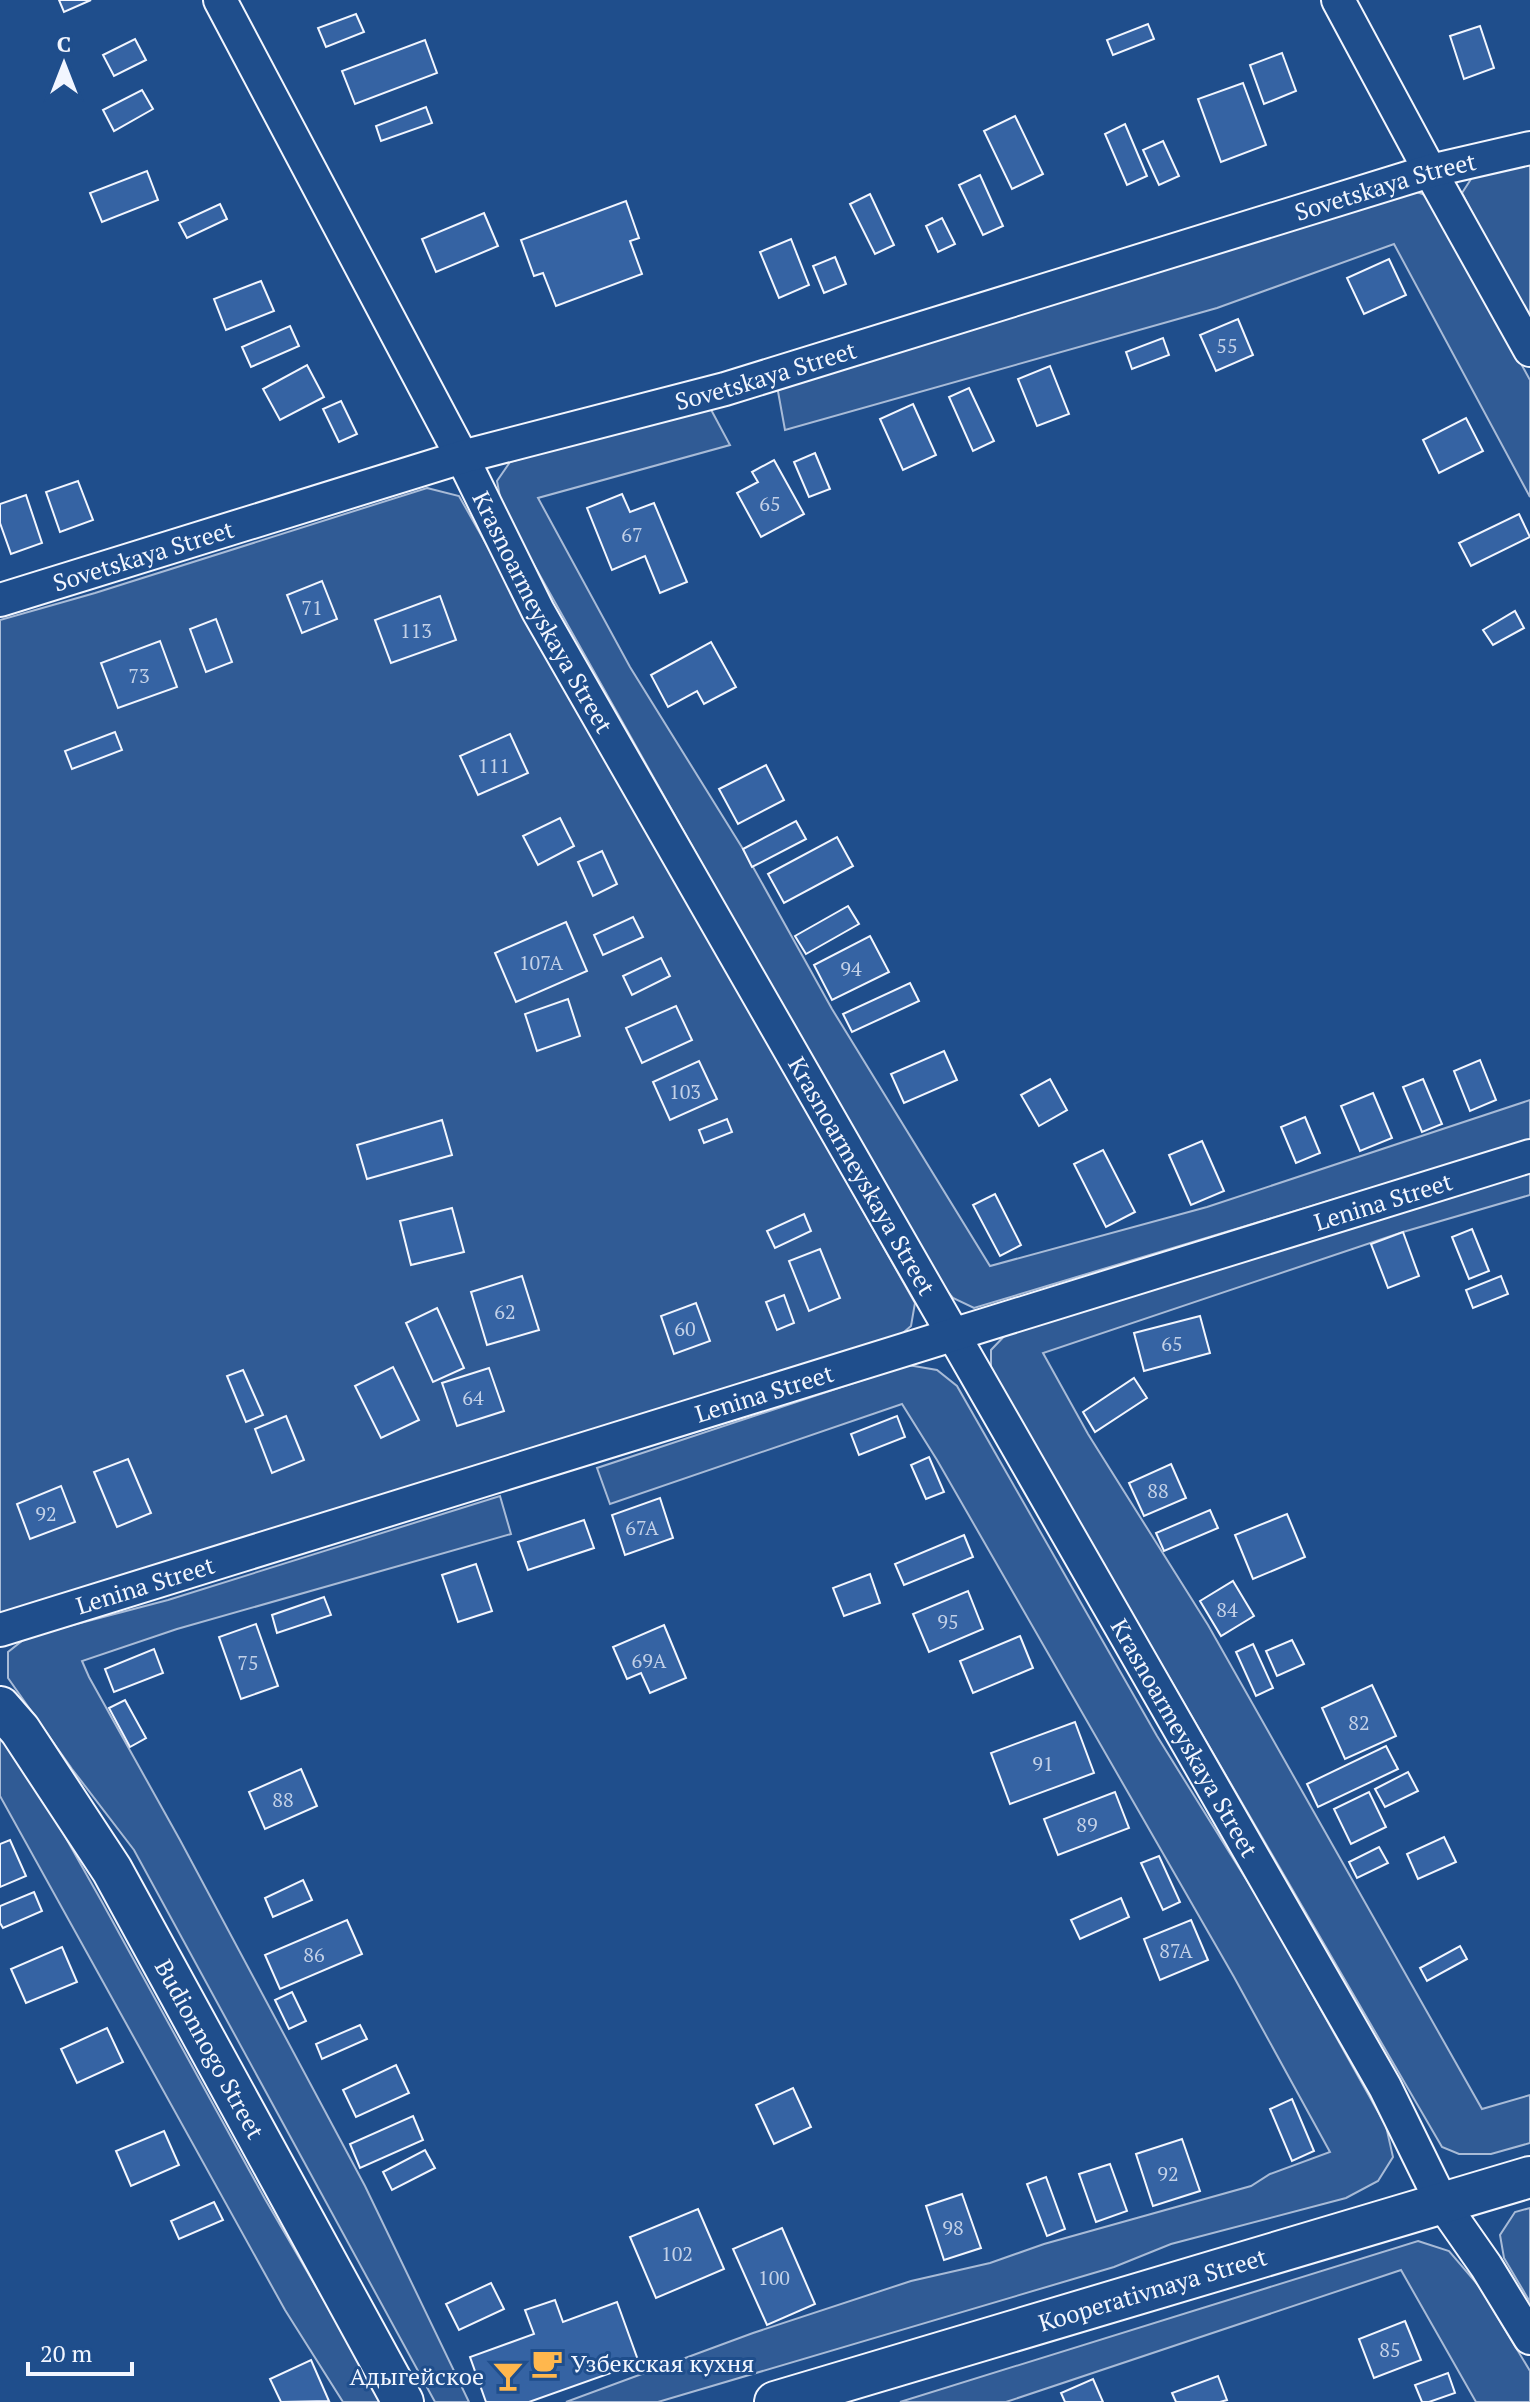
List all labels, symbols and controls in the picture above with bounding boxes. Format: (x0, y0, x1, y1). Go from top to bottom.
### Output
north arrow (24, 24, 104, 104)
text: С (57, 29, 71, 58)
street label: Sovetskaya Street (1291, 145, 1479, 228)
house number: 55 (1216, 332, 1238, 359)
street label: Sovetskaya Street (672, 333, 860, 417)
street label: Krasnoarmeyskaya Street (465, 486, 621, 739)
house number: 65 (759, 490, 781, 517)
street label: Sovetskaya Street (49, 513, 238, 599)
house number: 67 (621, 521, 643, 548)
house number: 71 (301, 594, 323, 621)
house number: 113 (400, 617, 432, 644)
house number: 73 (128, 662, 150, 689)
house number: 111 (478, 752, 510, 779)
house number: 107А (519, 949, 563, 976)
house number: 94 (840, 955, 862, 982)
street label: Krasnoarmeyskaya Street (781, 1051, 943, 1301)
house number: 103 (669, 1078, 701, 1105)
street label: Lenina Street (1310, 1165, 1456, 1238)
house number: 62 (494, 1298, 516, 1325)
house number: 60 (674, 1315, 696, 1342)
house number: 65 (1161, 1330, 1183, 1357)
street label: Lenina Street (691, 1357, 837, 1430)
house number: 64 (462, 1384, 484, 1411)
house number: 88 (1147, 1477, 1169, 1504)
house number: 92 (35, 1500, 57, 1527)
house number: 67А (625, 1514, 659, 1541)
street label: Lenina Street (72, 1549, 218, 1621)
house number: 84 (1216, 1596, 1238, 1623)
house number: 95 (937, 1608, 959, 1635)
street label: Krasnoarmeyskaya Street (1104, 1613, 1266, 1863)
house number: 69А (632, 1647, 667, 1674)
house number: 75 (237, 1649, 259, 1676)
house number: 82 (1348, 1709, 1370, 1736)
house number: 91 (1032, 1750, 1054, 1777)
house number: 88 (272, 1786, 294, 1813)
house number: 89 (1076, 1811, 1098, 1838)
house number: 87А (1159, 1937, 1193, 1964)
house number: 86 (303, 1941, 325, 1968)
street label: Budionnogo Street (148, 1954, 272, 2144)
house number: 92 (1157, 2160, 1179, 2187)
house number: 98 (942, 2214, 964, 2241)
house number: 102 (661, 2240, 693, 2267)
street label: Kooperativnaya Street (1035, 2240, 1271, 2339)
house number: 100 (758, 2264, 790, 2291)
scale bar (28, 2326, 132, 2376)
house number: 85 (1379, 2336, 1401, 2363)
text: 20 m (40, 2337, 92, 2369)
cafe icon: Узбекская кухня (530, 2346, 564, 2380)
place label: Узбекская кухня (571, 2347, 754, 2379)
bar icon: Адыгейское (491, 2359, 525, 2393)
place label: Адыгейское (350, 2360, 484, 2392)

